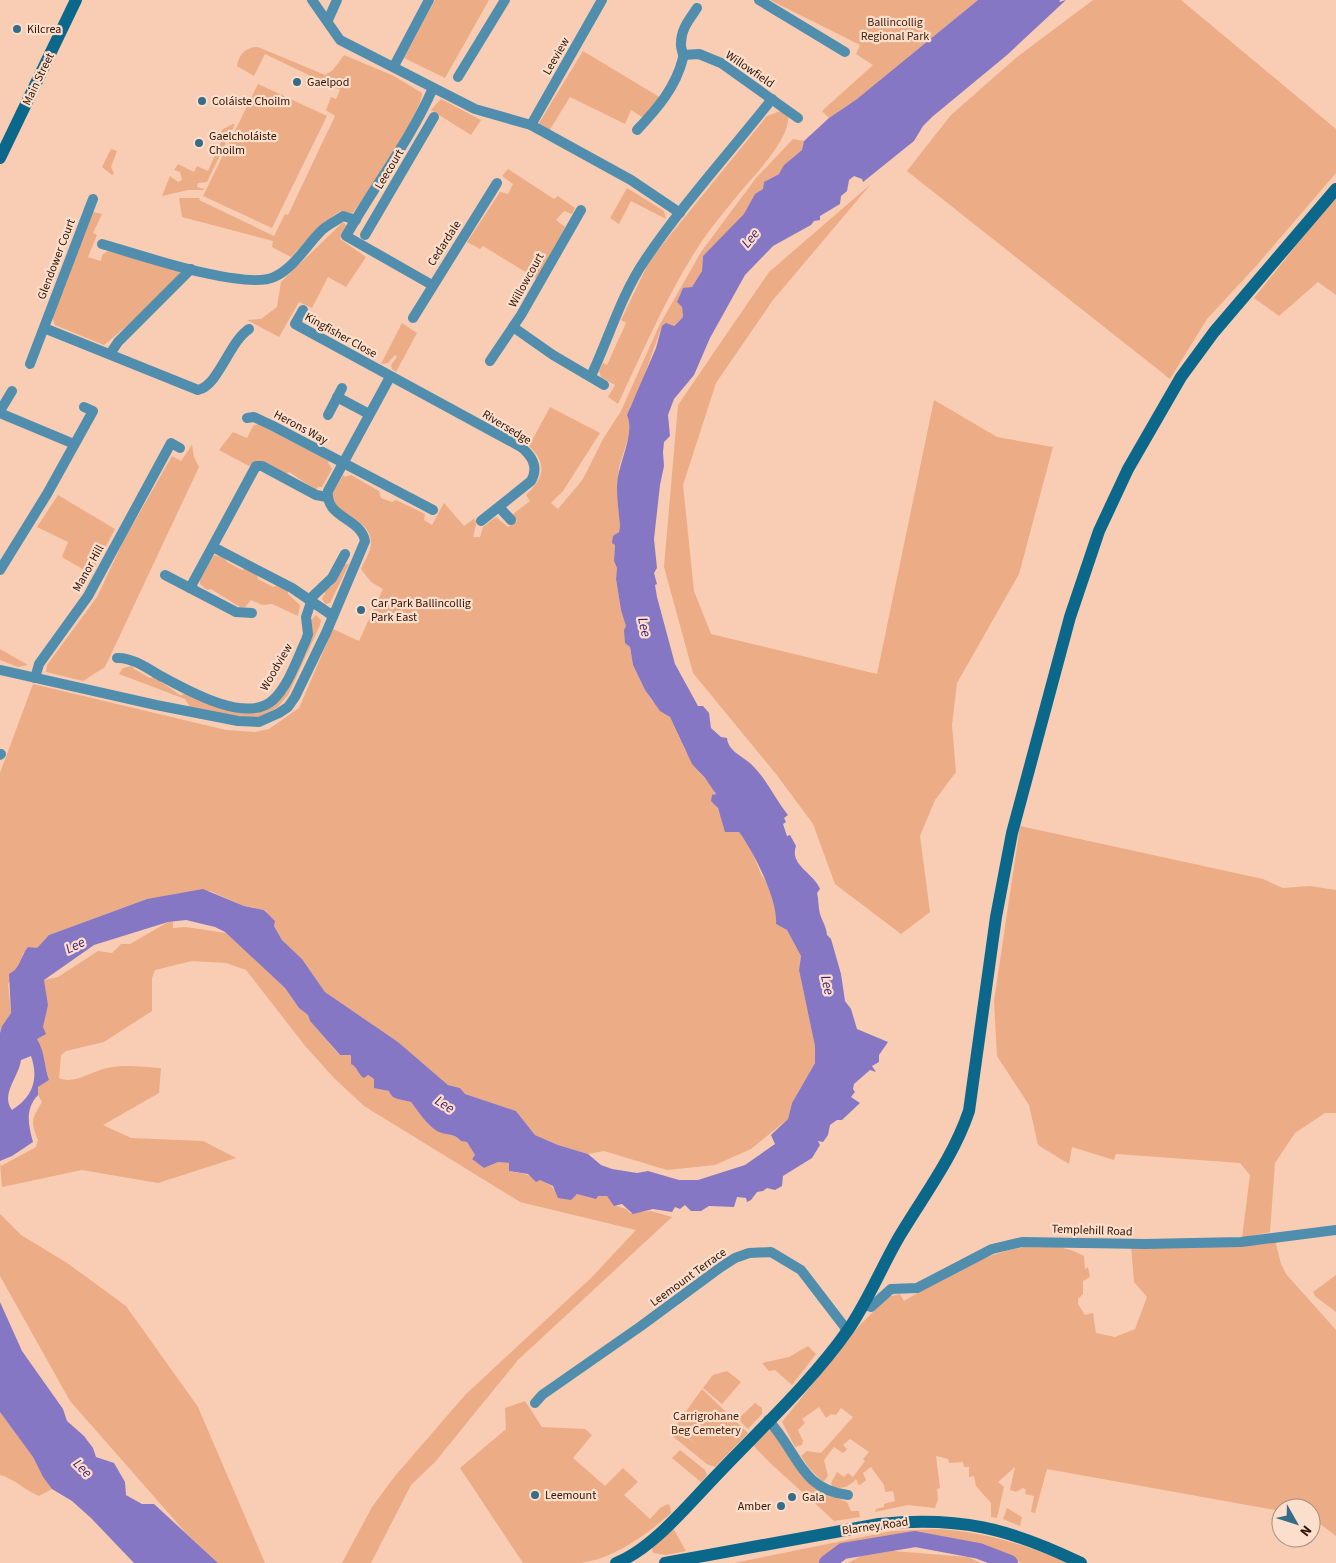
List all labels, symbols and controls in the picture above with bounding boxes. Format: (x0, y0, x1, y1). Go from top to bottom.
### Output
park label: Ballincollig Regional Park (861, 14, 929, 45)
place label: Kilcrea (27, 21, 61, 38)
marker: Kilcrea (11, 23, 23, 35)
street label: Leeview (539, 34, 574, 78)
street label: Willowfield (722, 47, 778, 92)
street label: Main Street (18, 50, 59, 108)
place label: Gaelpod (307, 74, 349, 91)
marker: Gaelpod (291, 76, 303, 88)
place label: Coláiste Choilm (212, 93, 290, 110)
marker: Coláiste Choilm (196, 95, 208, 107)
place label: Gaelcholáiste Choilm (209, 128, 277, 159)
marker: Gaelcholáiste Choilm (193, 137, 205, 149)
street label: Leecourt (371, 146, 408, 193)
street label: Glendower Court (33, 216, 80, 302)
street label: Cedardale (423, 217, 466, 269)
water label: Lee (737, 224, 765, 253)
street label: Willowcourt (504, 250, 548, 311)
street label: Kingfisher Close (301, 309, 380, 362)
street label: Herons Way (271, 406, 331, 449)
street label: Riversedge (479, 406, 535, 449)
street label: Manor Hill (69, 542, 108, 595)
place label: Car Park Ballincollig Park East (371, 595, 471, 626)
marker: Car Park Ballincollig Park East (355, 604, 367, 616)
water label: Lee (632, 615, 656, 639)
street label: Woodview (256, 640, 297, 694)
water label: Lee (62, 932, 89, 959)
water label: Lee (815, 973, 839, 997)
water label: Lee (431, 1091, 458, 1119)
street label: Templehill Road (1051, 1221, 1133, 1240)
street label: Leemount Terrace (647, 1244, 730, 1311)
park label: Carrigrohane Beg Cemetery (671, 1408, 741, 1439)
water label: Lee (68, 1455, 97, 1483)
place label: Leemount (545, 1487, 596, 1504)
marker: Leemount (529, 1489, 541, 1501)
place label: Gala (802, 1489, 825, 1506)
marker: Gala (786, 1491, 798, 1503)
place label: Amber (738, 1498, 772, 1515)
north arrow (1271, 1498, 1321, 1548)
marker: Amber (775, 1500, 787, 1512)
street label: Blarney Road (841, 1513, 909, 1540)
text: N (1295, 1521, 1316, 1540)

